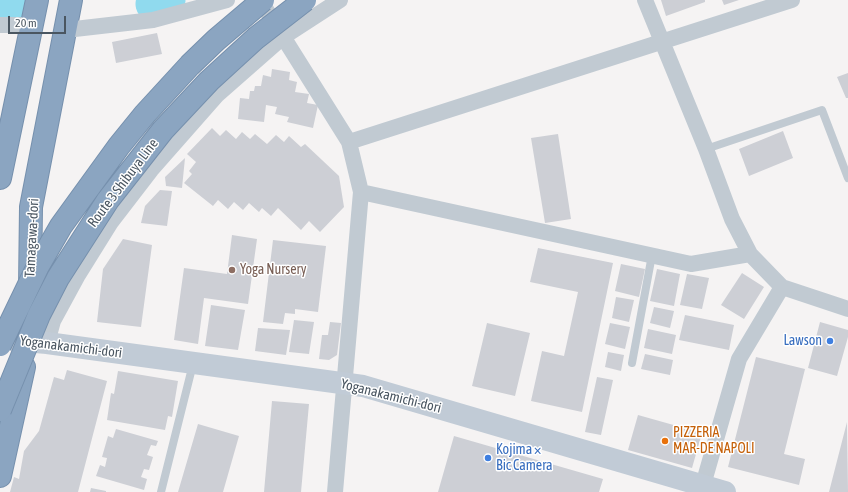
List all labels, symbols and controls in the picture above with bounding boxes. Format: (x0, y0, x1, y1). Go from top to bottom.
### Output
scale bar (10, 8, 68, 34)
text: 20 m (15, 16, 37, 30)
street label: Route 3 Shibuya Line (84, 136, 162, 230)
street label: Tamagawa-dori (22, 198, 42, 278)
place label: Yoga Nursery (240, 262, 306, 278)
marker: Yoga Nursery (227, 265, 237, 275)
street label: Yoganakamichi-dori (19, 332, 123, 362)
place label: Lawson (783, 333, 822, 349)
marker: Lawson (825, 336, 835, 346)
street label: Yoganakamichi-dori (339, 375, 443, 417)
place label: PIZZERIA MAR-DE NAPOLI (673, 425, 755, 458)
marker: PIZZERIA MAR-DE NAPOLI (660, 436, 670, 446)
place label: Kojima × Bic Camera (496, 442, 553, 474)
marker: Kojima × Bic Camera (483, 453, 493, 463)

